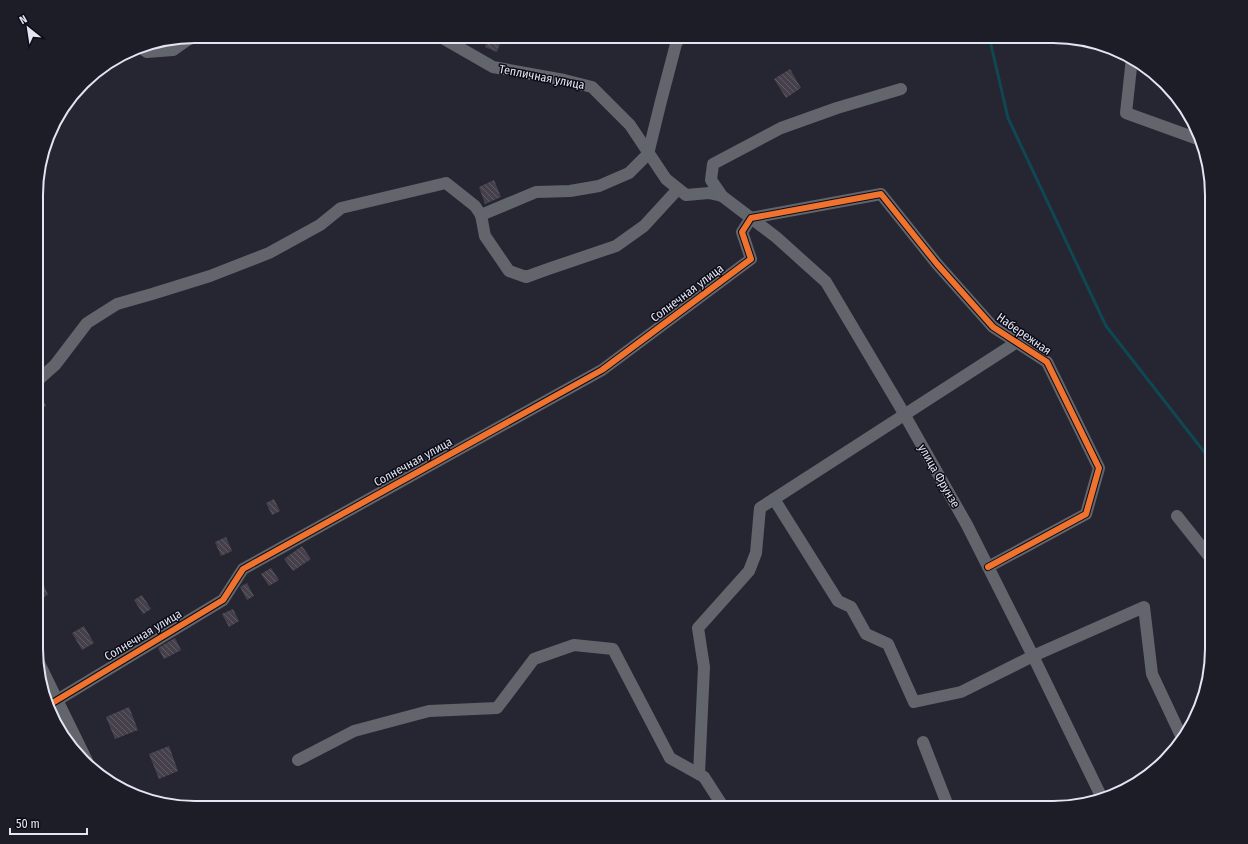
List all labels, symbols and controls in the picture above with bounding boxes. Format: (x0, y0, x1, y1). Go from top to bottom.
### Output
north arrow (8, 8, 48, 48)
text: N (17, 12, 29, 27)
street label: Тепличная улица (498, 62, 586, 92)
street label: Солнечная улица (648, 261, 726, 325)
street label: Набережная (994, 310, 1054, 358)
street label: Солнечная улица (371, 435, 455, 489)
street label: улица Фрунзе (915, 442, 963, 510)
street label: Солнечная улица (102, 606, 184, 664)
scale bar (10, 810, 87, 836)
text: 50 m (16, 817, 40, 831)

